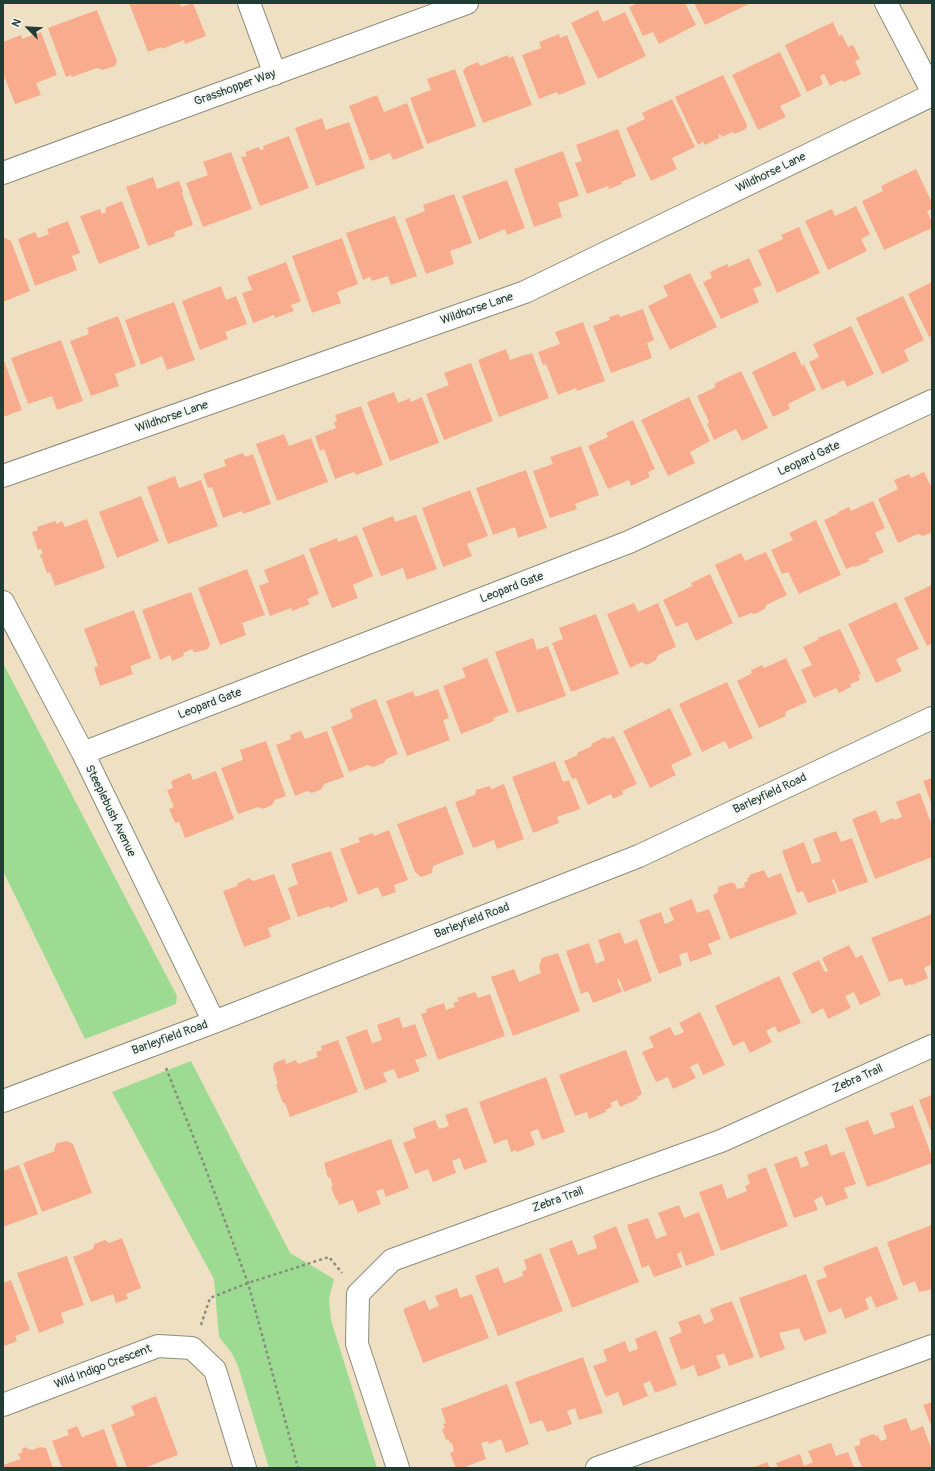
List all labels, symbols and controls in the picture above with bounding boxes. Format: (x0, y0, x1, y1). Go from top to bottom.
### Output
north arrow (8, 8, 48, 48)
text: N (9, 17, 24, 29)
street label: Grasshopper Way (192, 67, 278, 109)
street label: Wildhorse Lane (734, 150, 808, 196)
street label: Wildhorse Lane (439, 290, 515, 328)
street label: Wildhorse Lane (134, 398, 210, 436)
street label: Leopard Gate (776, 438, 842, 480)
street label: Leopard Gate (478, 569, 546, 607)
street label: Leopard Gate (176, 685, 244, 723)
street label: Steeplebush Avenue (81, 763, 139, 859)
street label: Barleyfield Road (731, 771, 809, 817)
street label: Barleyfield Road (432, 900, 512, 942)
street label: Barleyfield Road (130, 1018, 210, 1058)
street label: Zebra Trail (831, 1062, 885, 1096)
street label: Zebra Trail (530, 1184, 586, 1216)
street label: Wild Indigo Crescent (52, 1342, 154, 1392)

